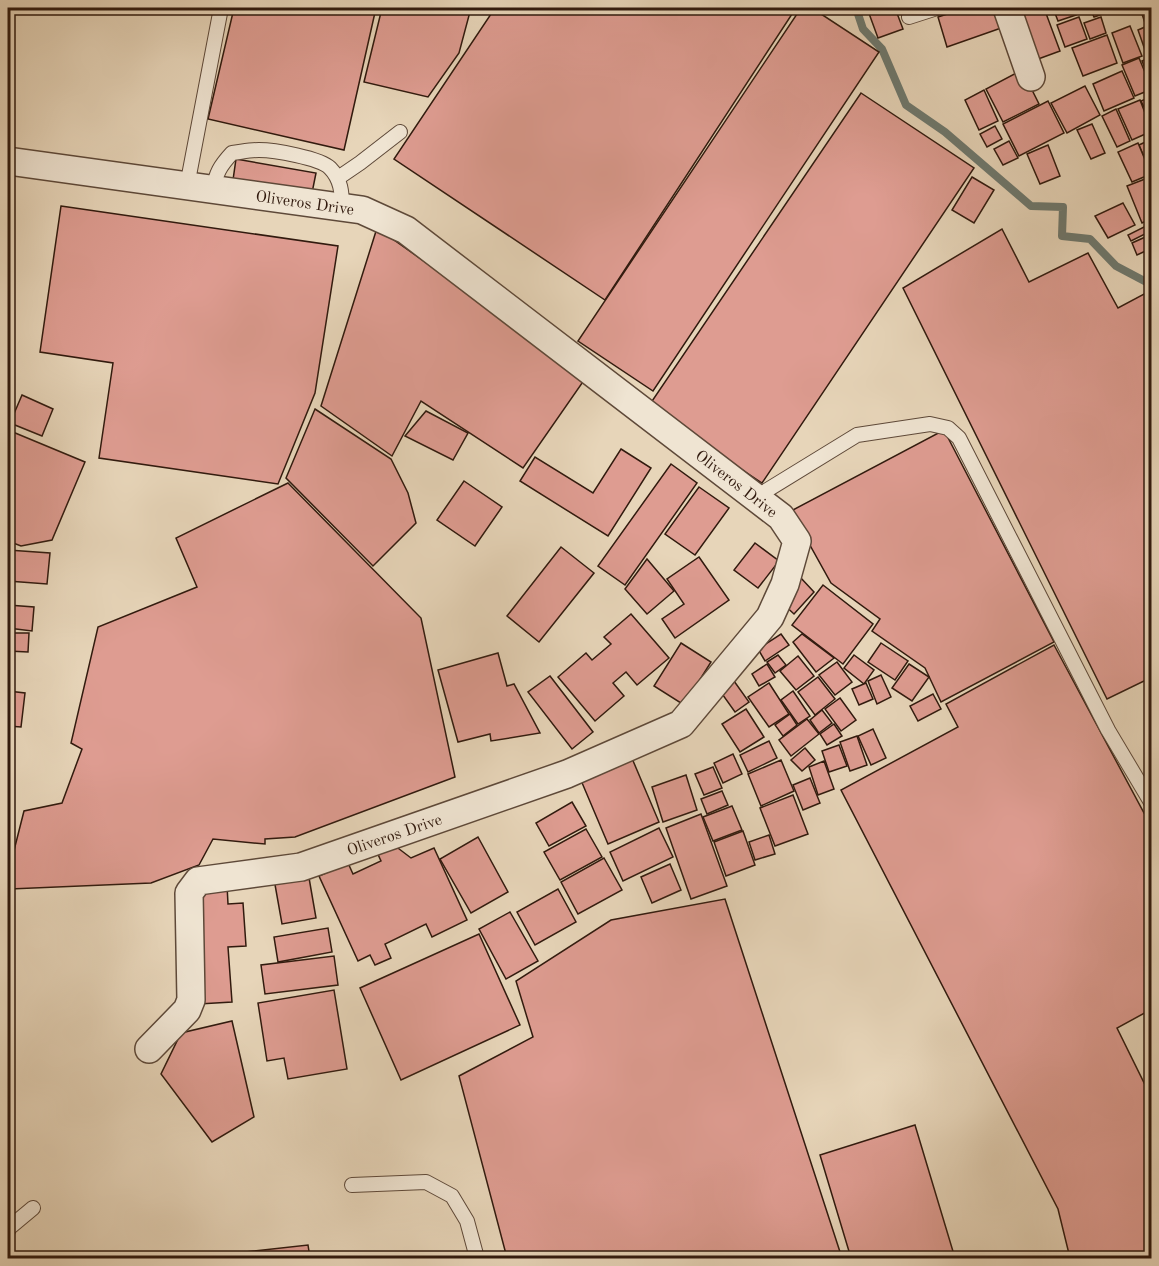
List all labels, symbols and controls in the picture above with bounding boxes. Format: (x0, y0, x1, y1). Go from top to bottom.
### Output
street label: Oliveros Drive (254, 189, 355, 219)
street label: Oliveros Drive (692, 448, 780, 521)
street label: Oliveros Drive (345, 812, 444, 860)

